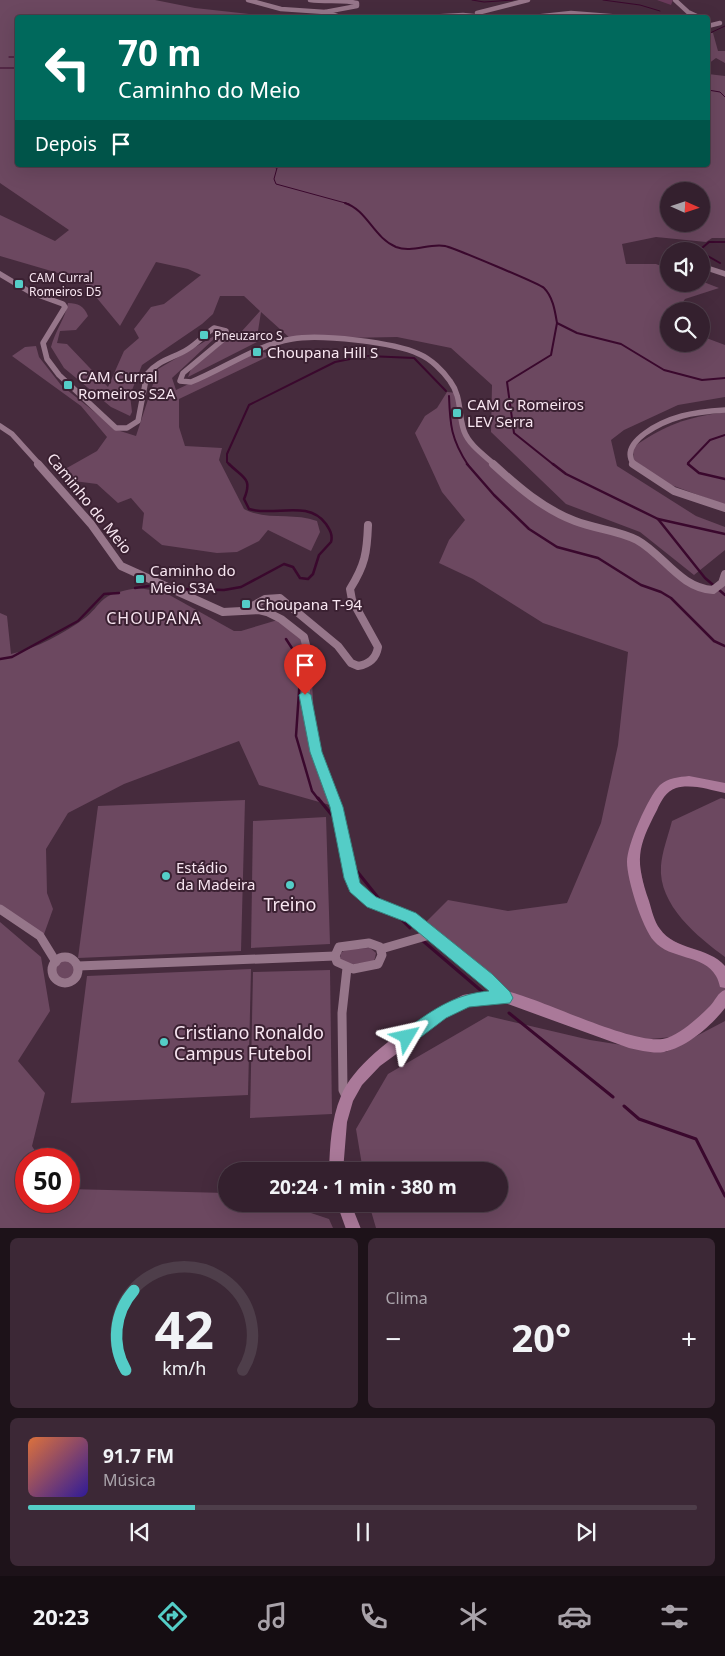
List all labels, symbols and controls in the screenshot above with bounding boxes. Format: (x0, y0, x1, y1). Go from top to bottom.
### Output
text: 70 m (118, 29, 201, 76)
icon: left (35, 35, 100, 100)
text: Caminho do Meio (118, 74, 301, 104)
icon: arrive (107, 130, 135, 158)
text: Depois (35, 131, 97, 157)
north arrow (660, 182, 710, 232)
map controls (660, 182, 710, 352)
button: sound (660, 242, 710, 292)
place label: CAM Curral Romeiros D5 (29, 269, 101, 300)
marker: CAM Curral Romeiros D5 (13, 278, 25, 290)
button: search (660, 302, 710, 352)
place label: Pneuzarco S (214, 327, 283, 344)
marker: Pneuzarco S (198, 329, 210, 341)
place label: Choupana Hill S (267, 342, 378, 362)
marker: Choupana Hill S (251, 346, 263, 358)
place label: CAM Curral Romeiros S2A (78, 366, 176, 403)
marker: CAM Curral Romeiros S2A (62, 379, 74, 391)
place label: CAM C Romeiros LEV Serra (467, 394, 584, 431)
marker: CAM C Romeiros LEV Serra (451, 407, 463, 419)
street label: Caminho do Meio (43, 448, 137, 558)
place label: Caminho do Meio S3A (150, 560, 236, 597)
marker: Caminho do Meio S3A (134, 573, 146, 585)
place label: Choupana T-94 (256, 594, 362, 614)
marker: Choupana T-94 (240, 598, 252, 610)
district label: CHOUPANA (106, 607, 202, 629)
pin (284, 644, 326, 695)
icon: arrive (291, 651, 319, 679)
place label: Estádio da Madeira (176, 857, 255, 894)
marker: Estádio da Madeira (160, 870, 172, 882)
marker: Treino (284, 879, 296, 891)
place label: Treino (264, 892, 317, 916)
position arrow (380, 1010, 432, 1062)
place label: Cristiano Ronaldo Campus Futebol (174, 1020, 324, 1065)
marker: Cristiano Ronaldo Campus Futebol (158, 1036, 170, 1048)
speed limit sign: 50 (15, 1148, 80, 1213)
text: 20:24 · 1 min · 380 m (269, 1174, 457, 1200)
text: Clima (386, 1287, 428, 1309)
text: 42 (154, 1293, 214, 1364)
text: 20° (511, 1311, 571, 1363)
text: − (386, 1319, 402, 1357)
text: + (681, 1319, 697, 1357)
text: km/h (162, 1356, 206, 1380)
text: 91.7 FM (103, 1443, 174, 1469)
text: Música (103, 1469, 156, 1491)
icon: previous (126, 1518, 154, 1546)
icon: pause (349, 1518, 377, 1546)
icon: next (572, 1518, 600, 1546)
icon: directions (155, 1599, 190, 1634)
icon: music (255, 1599, 290, 1634)
icon: phone (356, 1599, 391, 1634)
icon: climate (456, 1599, 491, 1634)
icon: car (557, 1599, 592, 1634)
icon: filters (657, 1599, 692, 1634)
text: 20:23 (33, 1601, 89, 1631)

